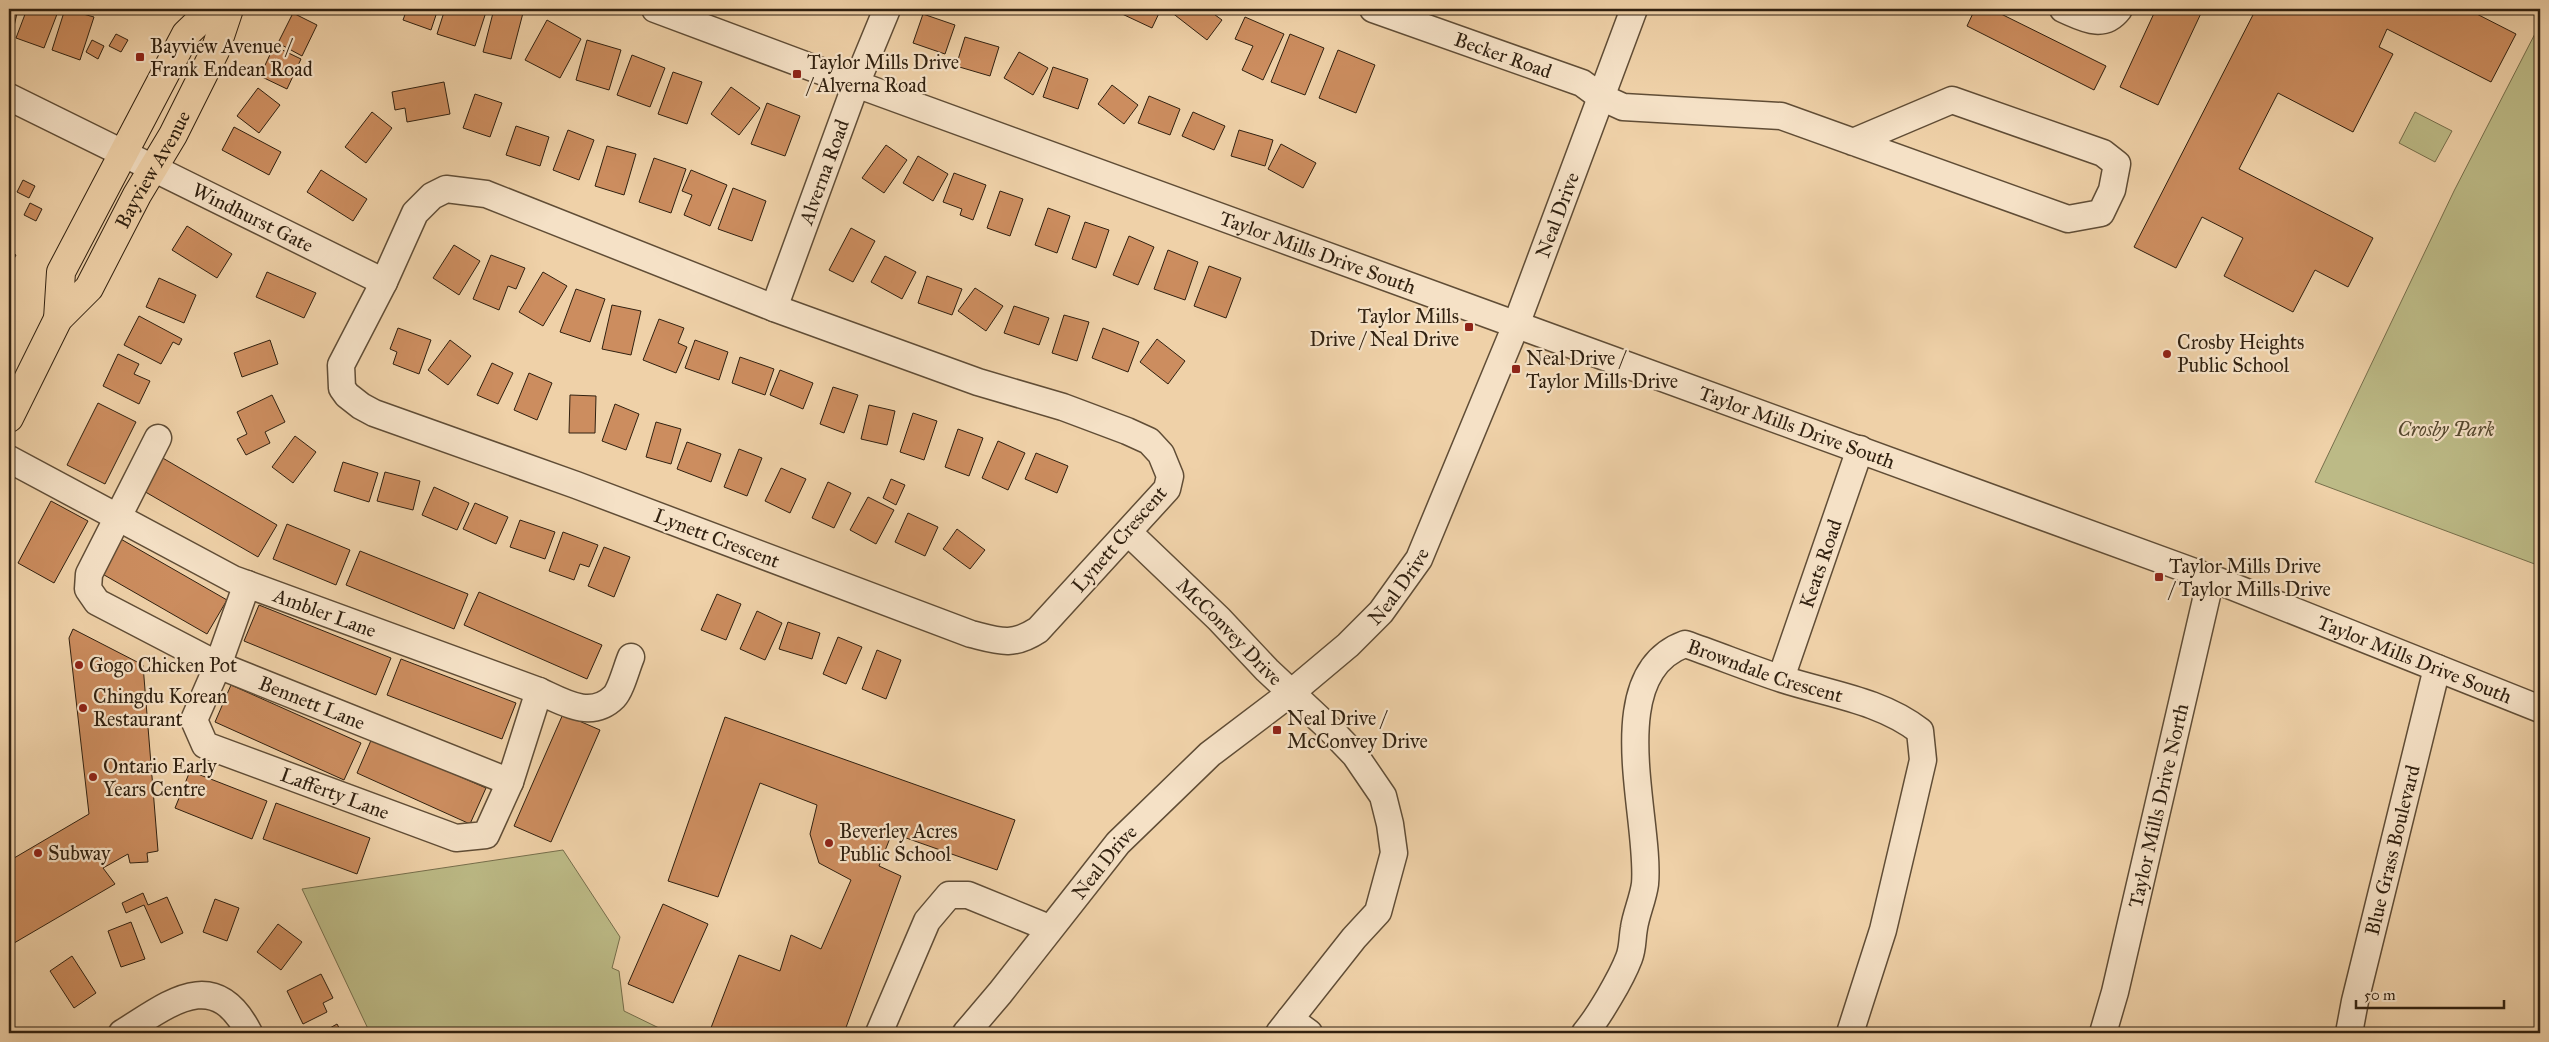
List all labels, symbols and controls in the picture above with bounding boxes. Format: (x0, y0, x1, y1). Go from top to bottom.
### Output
street label: Becker Road (1451, 27, 1555, 83)
place label: Bayview Avenue / Frank Endean Road (150, 34, 313, 81)
place label: Taylor Mills Drive / Alverna Road (805, 50, 959, 97)
marker: Bayview Avenue / Frank Endean Road (134, 51, 146, 63)
marker: Taylor Mills Drive / Alverna Road (791, 68, 803, 80)
street label: Bayview Avenue (110, 106, 195, 232)
street label: Alverna Road (793, 116, 854, 229)
street label: Neal Drive (1530, 169, 1584, 261)
street label: Windhurst Gate (189, 177, 317, 257)
street label: Taylor Mills Drive South (1216, 206, 1419, 299)
place label: Taylor Mills Drive / Neal Drive (1309, 304, 1459, 351)
marker: Taylor Mills Drive / Neal Drive (1463, 321, 1475, 333)
place label: Crosby Heights Public School (2177, 330, 2304, 377)
place label: Neal Drive / Taylor Mills Drive (1526, 346, 1678, 393)
marker: Crosby Heights Public School (2161, 348, 2173, 360)
marker: Neal Drive / Taylor Mills Drive (1510, 363, 1522, 375)
street label: Taylor Mills Drive South (1695, 380, 1898, 474)
park label: Crosby Park (2398, 417, 2495, 441)
street label: Lynett Crescent (1066, 481, 1172, 597)
street label: Lynett Crescent (651, 503, 783, 573)
street label: Keats Road (1794, 516, 1847, 611)
street label: Neal Drive (1363, 545, 1434, 630)
place label: Taylor Mills Drive / Taylor Mills Drive (2167, 554, 2331, 601)
marker: Taylor Mills Drive / Taylor Mills Drive (2153, 571, 2165, 583)
street label: McConvey Drive (1172, 573, 1288, 690)
street label: Ambler Lane (269, 583, 380, 642)
street label: Taylor Mills Drive South (2314, 610, 2515, 709)
street label: Browndale Crescent (1684, 634, 1846, 707)
place label: Gogo Chicken Pot (89, 653, 237, 678)
marker: Gogo Chicken Pot (73, 659, 85, 671)
street label: Bennett Lane (255, 671, 369, 735)
place label: Chingdu Korean Restaurant (93, 684, 228, 731)
street label: Taylor Mills Drive North (2123, 701, 2194, 910)
marker: Chingdu Korean Restaurant (77, 702, 89, 714)
place label: Neal Drive / McConvey Drive (1287, 706, 1428, 753)
marker: Neal Drive / McConvey Drive (1271, 724, 1283, 736)
place label: Ontario Early Years Centre (103, 754, 217, 801)
street label: Lafferty Lane (277, 762, 393, 824)
street label: Blue Grass Boulevard (2360, 762, 2425, 938)
marker: Ontario Early Years Centre (87, 771, 99, 783)
place label: Beverley Acres Public School (839, 819, 958, 866)
street label: Neal Drive (1066, 820, 1142, 904)
marker: Beverley Acres Public School (823, 837, 835, 849)
place label: Subway (48, 841, 111, 865)
marker: Subway (32, 847, 44, 859)
scale bar (2356, 977, 2504, 1009)
text: 50 m (2364, 986, 2396, 1004)

